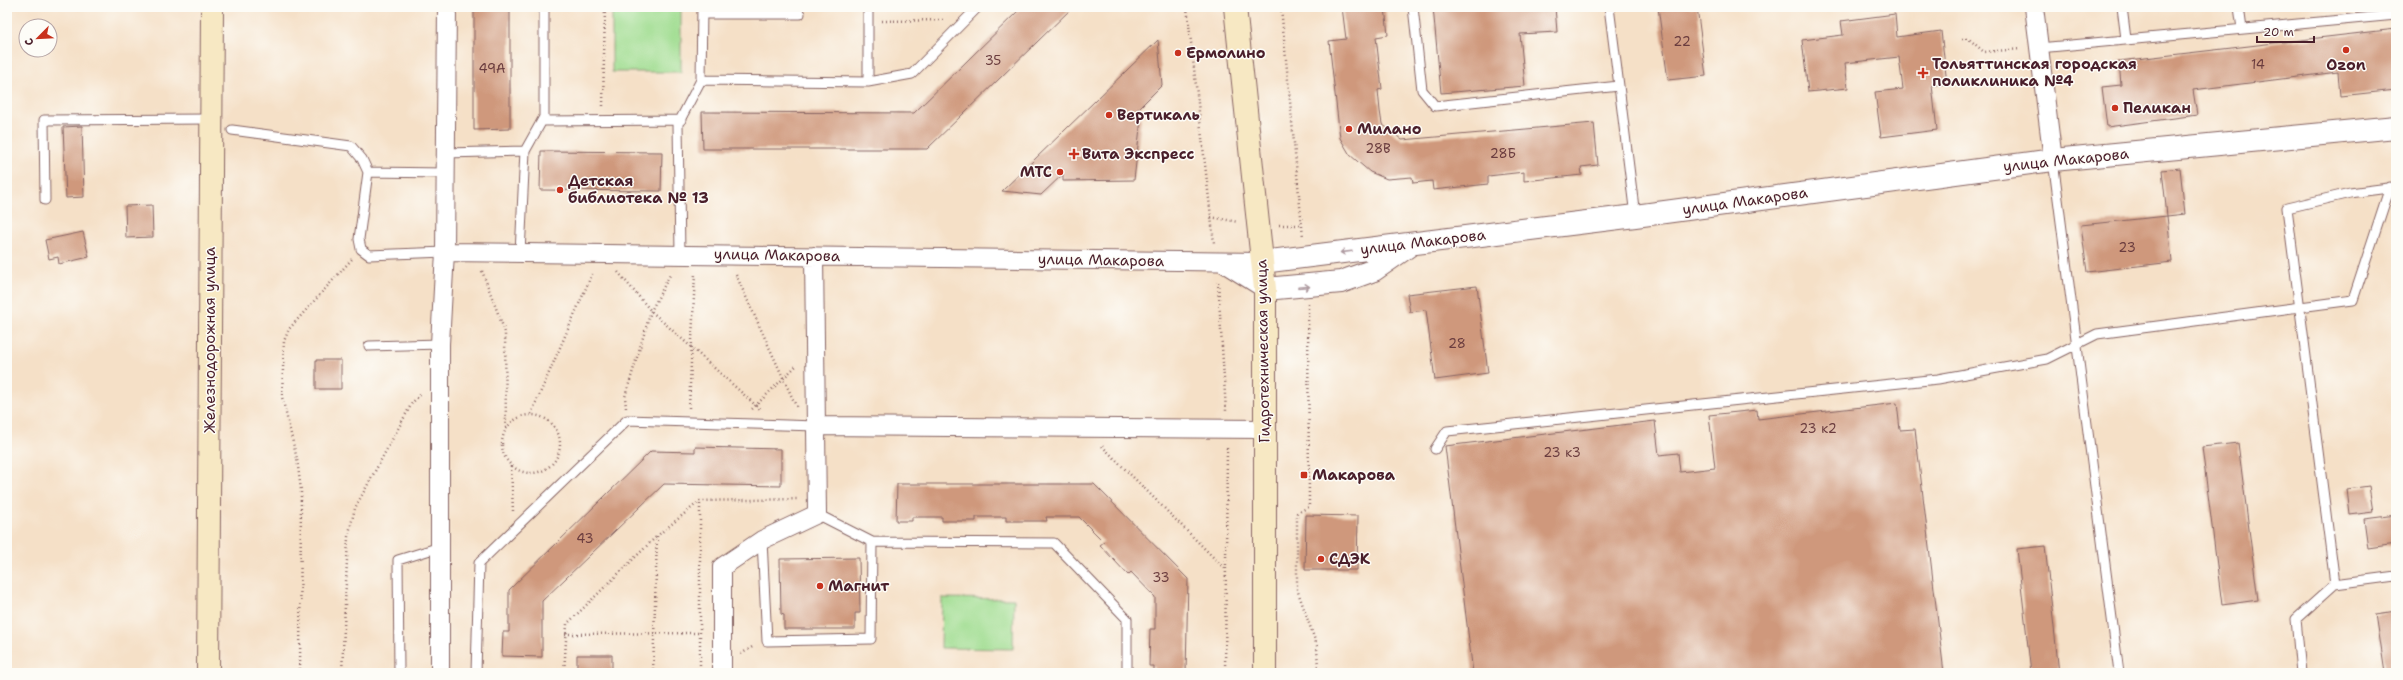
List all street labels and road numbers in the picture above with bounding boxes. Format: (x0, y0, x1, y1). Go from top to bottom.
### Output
street label: улица Макарова (2002, 143, 2130, 177)
street label: улица Макарова (1681, 182, 1810, 220)
street label: улица Макарова (1359, 224, 1488, 260)
street label: улица Макарова (714, 244, 841, 266)
street label: Железнодорожная улица (200, 246, 220, 433)
street label: улица Макарова (1038, 249, 1165, 271)
street label: Гидротехническая улица (1251, 258, 1275, 443)

